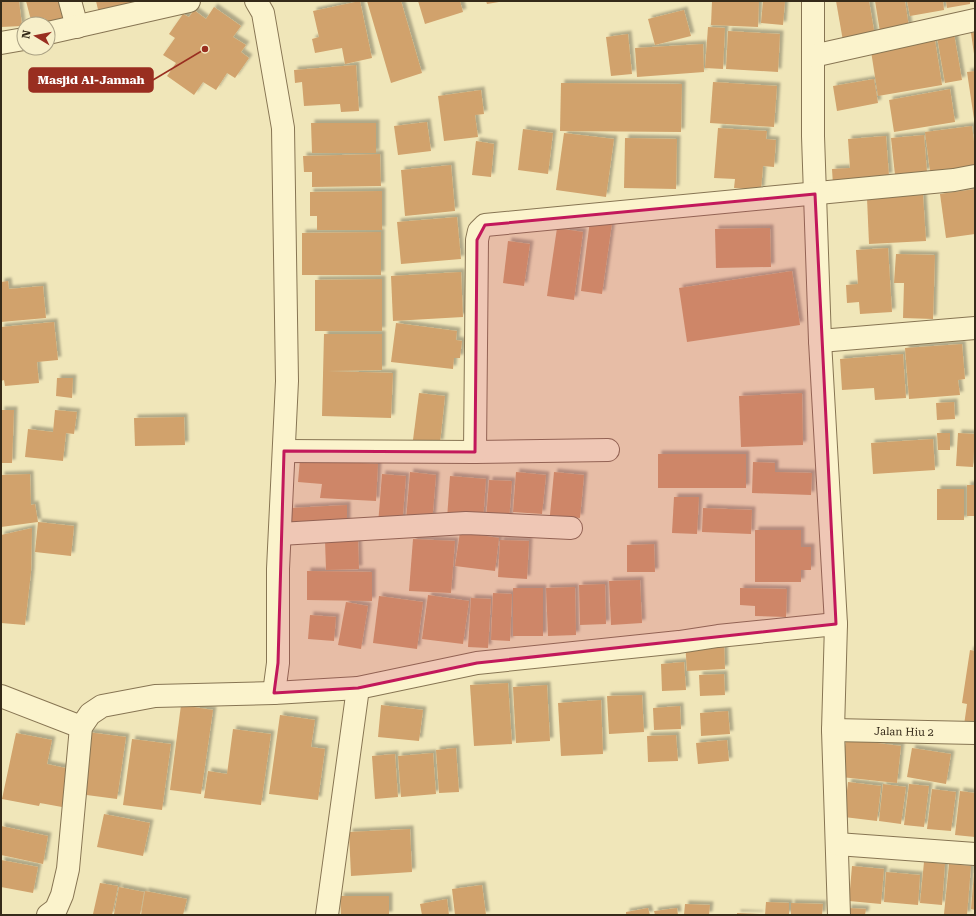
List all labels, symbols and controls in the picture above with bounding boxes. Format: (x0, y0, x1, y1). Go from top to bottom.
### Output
north arrow (16, 16, 56, 56)
text: N (20, 29, 34, 40)
callout: Masjid Al-Jannah (29, 68, 153, 92)
text: Masjid Al-Jannah (37, 73, 145, 87)
street label: Jalan Hiu 2 (874, 724, 934, 739)

